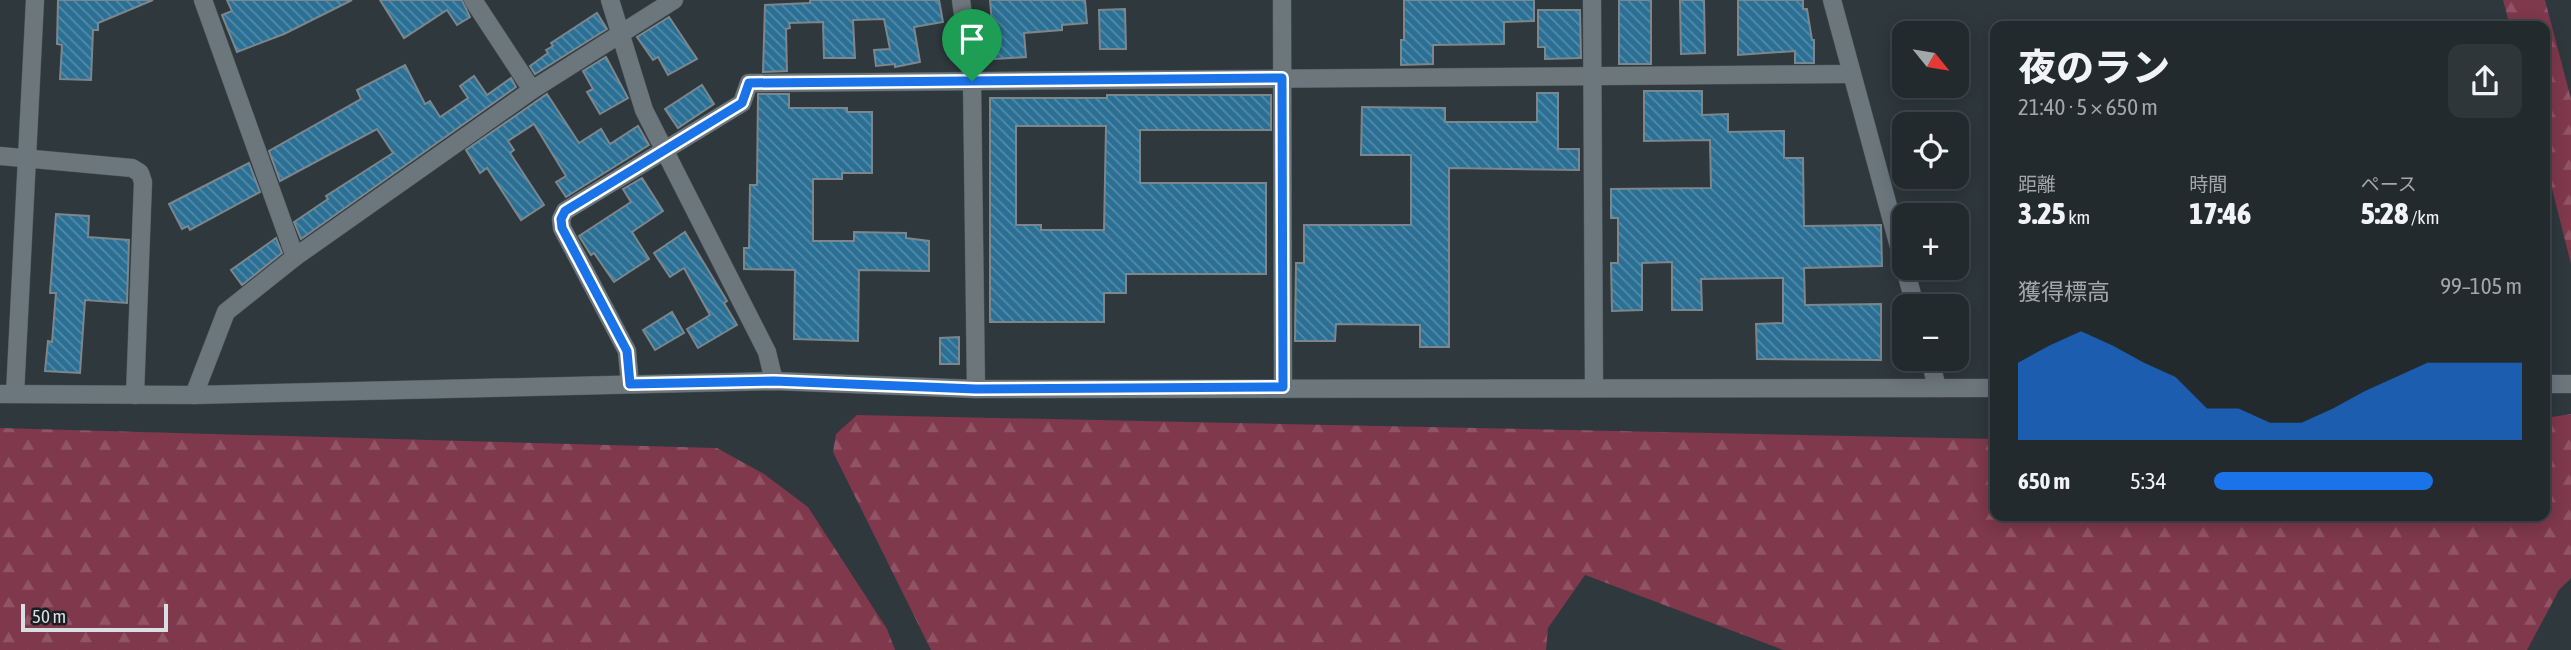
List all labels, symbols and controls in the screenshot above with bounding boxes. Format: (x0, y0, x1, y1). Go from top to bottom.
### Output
pin (942, 9, 1002, 81)
icon: arrive (953, 20, 991, 58)
north arrow (1892, 21, 1969, 98)
map controls (1892, 21, 1969, 371)
button: share (2448, 44, 2522, 118)
text: 夜のラン (2018, 46, 2170, 89)
text: 21:40 · 5 × 650 m (2018, 94, 2158, 120)
button: locate (1892, 112, 1969, 189)
text: 距離 (2018, 173, 2056, 195)
text: 時間 (2189, 173, 2227, 195)
text: ペース (2361, 173, 2417, 195)
text: 3.25 (2018, 196, 2066, 230)
text: 17:46 (2189, 196, 2251, 230)
text: 5:28 (2361, 196, 2408, 230)
button: + (1892, 203, 1969, 280)
text: km (2066, 206, 2090, 228)
text: /km (2408, 206, 2439, 228)
text: 99–105 m (2440, 273, 2522, 299)
text: 獲得標高 (2018, 279, 2110, 305)
button: − (1892, 294, 1969, 371)
text: 650 m (2018, 468, 2070, 494)
text: 5:34 (2130, 468, 2167, 494)
scale bar (21, 601, 168, 633)
text: 50 m (32, 605, 66, 627)

